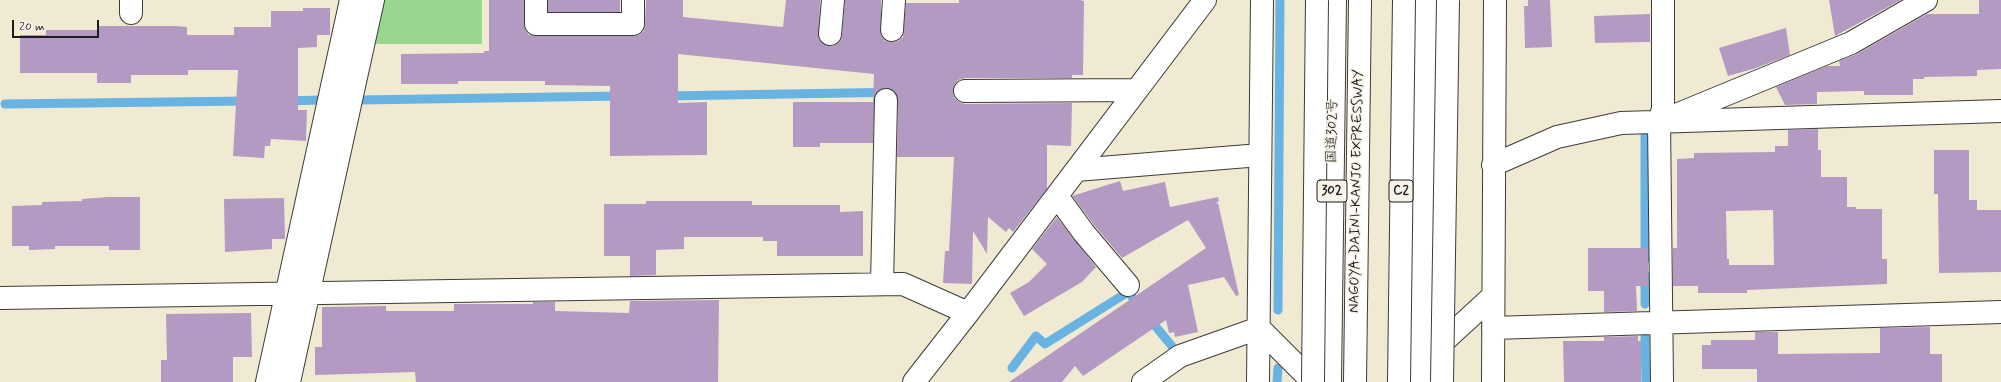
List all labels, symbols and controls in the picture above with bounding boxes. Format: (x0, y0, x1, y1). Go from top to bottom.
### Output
scale bar (14, 12, 101, 38)
text: 20 m (19, 19, 45, 35)
street label: NAGOYA-DAINI-KANJO EXPRESSWAY (1346, 69, 1368, 313)
street label: 国道302号 (1324, 99, 1342, 163)
road number: 302 (1317, 180, 1347, 202)
road number: C2 (1389, 180, 1413, 202)

